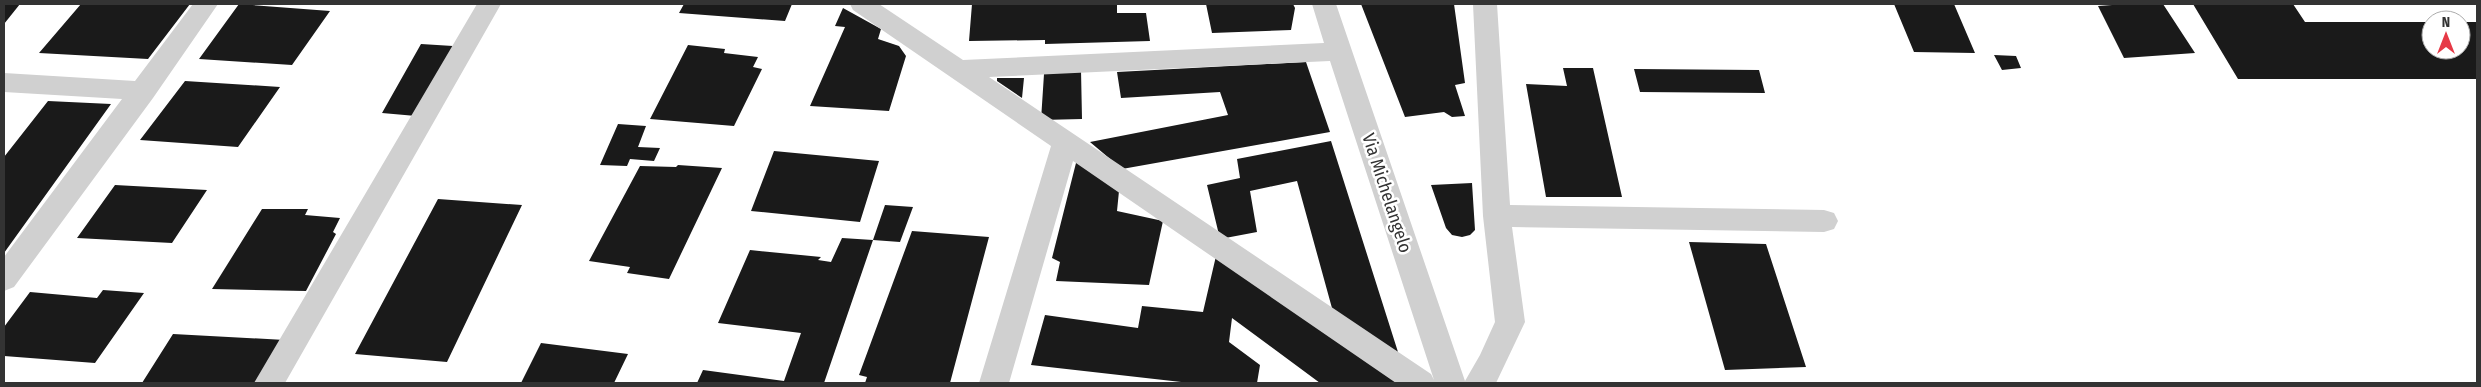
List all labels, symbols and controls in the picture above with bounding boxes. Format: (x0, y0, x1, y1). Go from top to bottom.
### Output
north arrow (2421, 10, 2471, 60)
text: N (2442, 14, 2450, 31)
street label: Via Michelangelo (1357, 130, 1417, 256)

